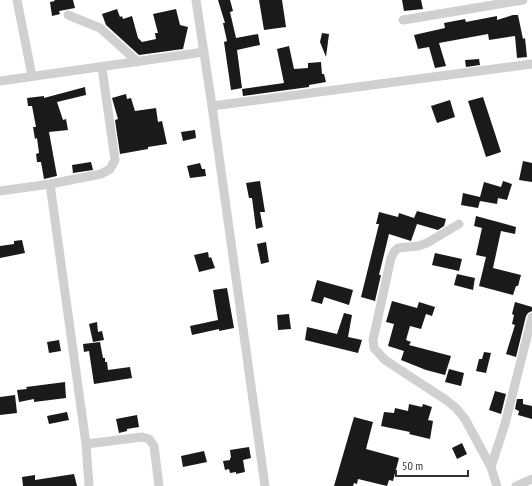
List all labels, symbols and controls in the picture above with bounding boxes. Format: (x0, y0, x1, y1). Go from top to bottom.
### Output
scale bar (396, 452, 468, 478)
text: 50 m (402, 458, 423, 473)

